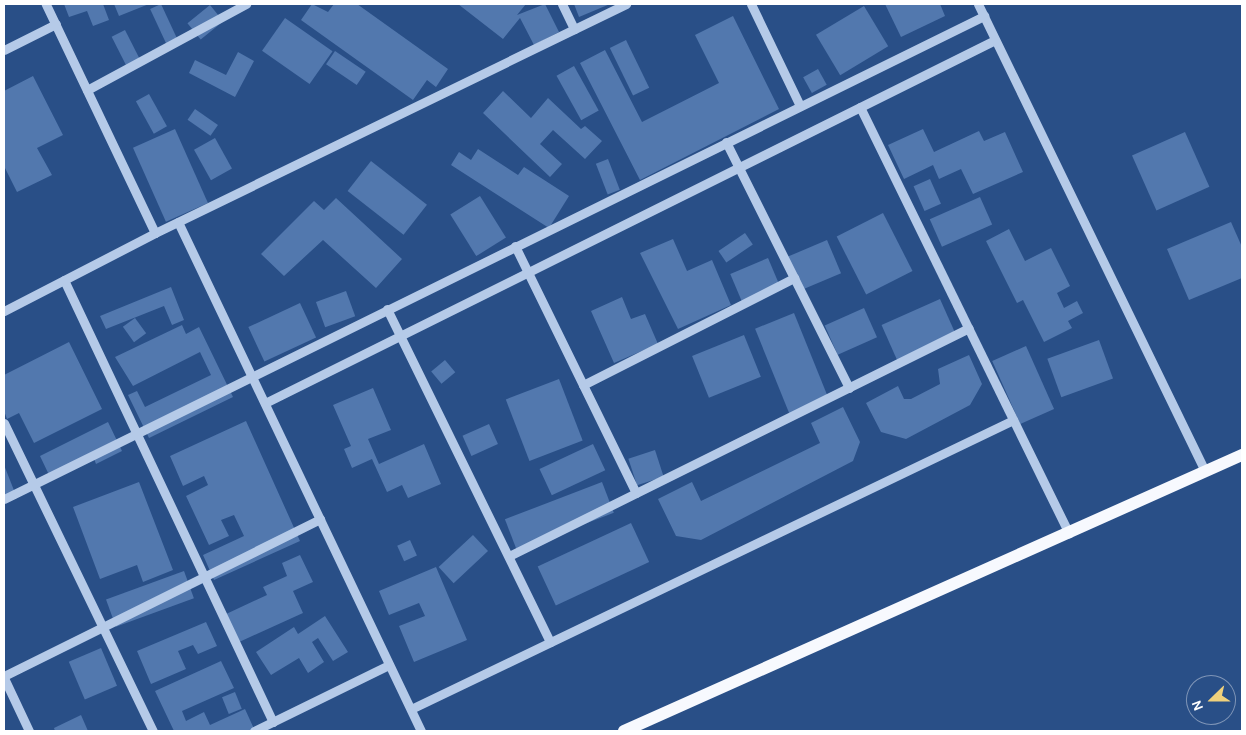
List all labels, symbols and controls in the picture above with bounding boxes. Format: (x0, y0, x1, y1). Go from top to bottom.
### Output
north arrow (1186, 675, 1236, 725)
text: N (1188, 698, 1207, 713)

